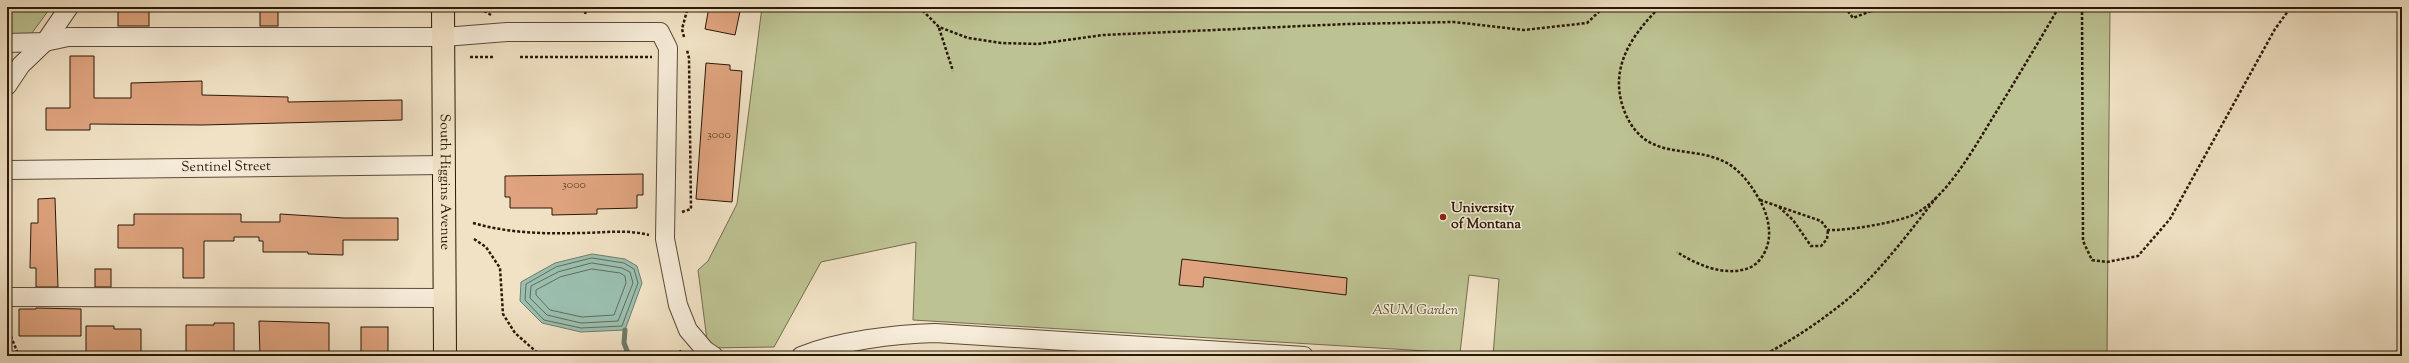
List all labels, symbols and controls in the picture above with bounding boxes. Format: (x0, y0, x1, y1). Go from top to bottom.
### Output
street label: South Higgins Avenue (434, 114, 454, 250)
house number: 3000 (707, 126, 731, 144)
street label: Sentinel Street (181, 157, 271, 178)
house number: 3000 (562, 176, 586, 194)
place label: University of Montana (1451, 199, 1521, 235)
marker: University of Montana (1438, 212, 1448, 222)
park label: ASUM Garden (1372, 301, 1459, 321)

